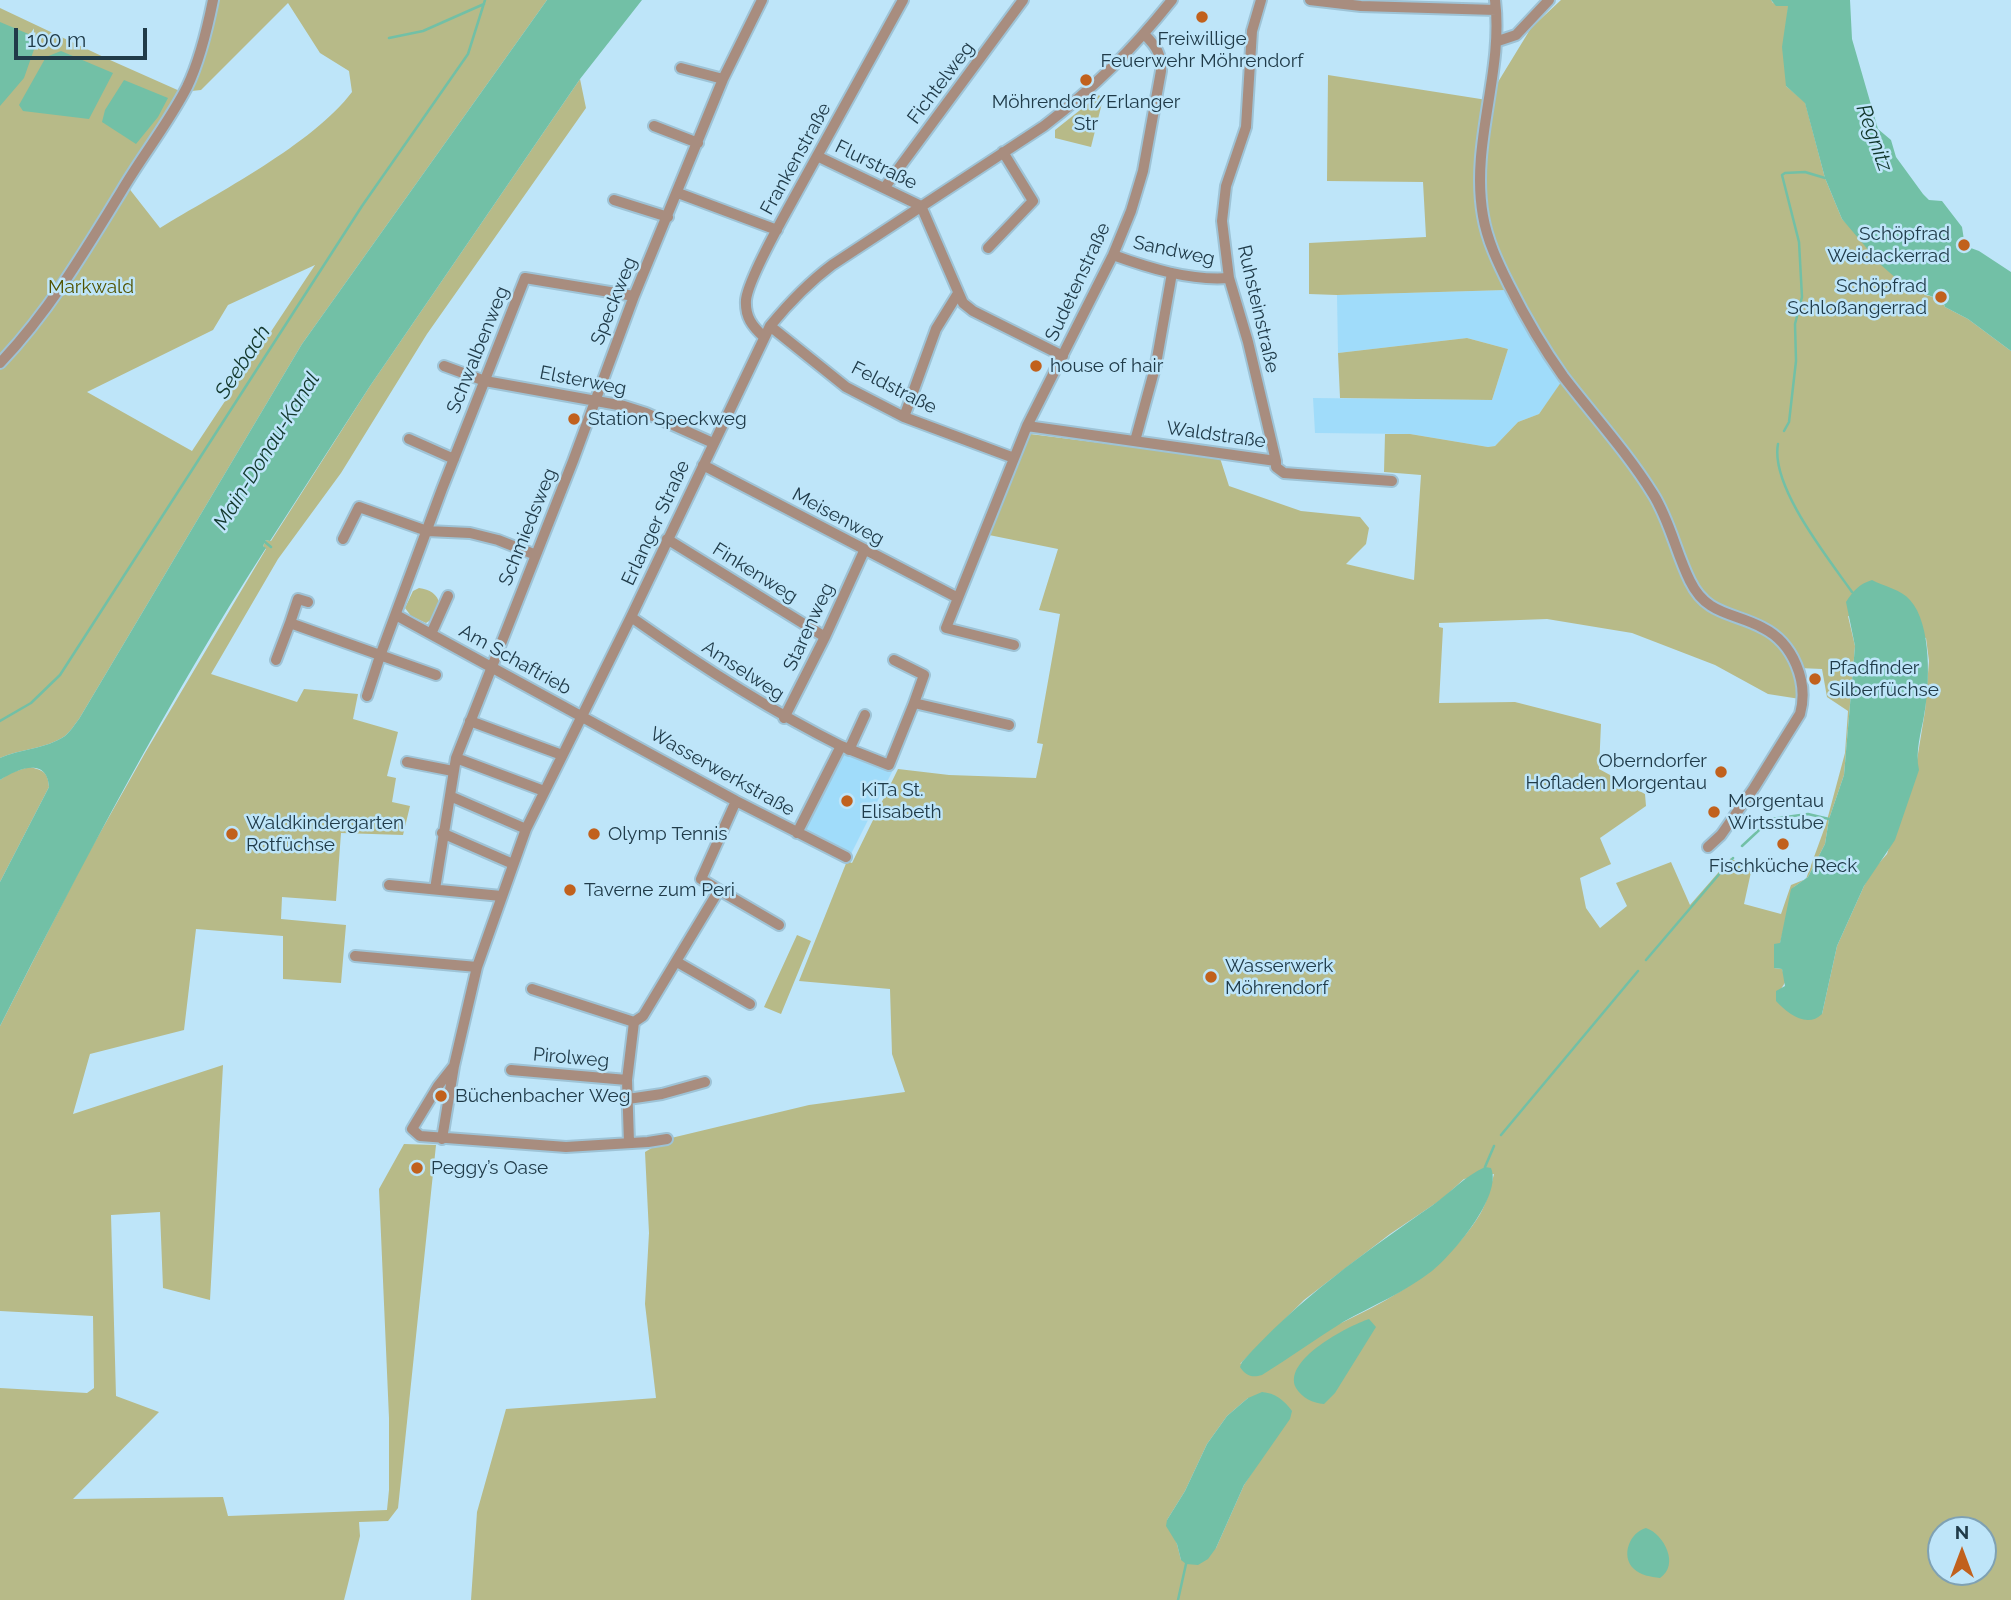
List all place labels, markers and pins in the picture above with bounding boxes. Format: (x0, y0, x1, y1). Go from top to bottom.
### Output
marker: Freiwillige Feuerwehr Möhrendorf (1194, 9, 1210, 25)
place label: Freiwillige Feuerwehr Möhrendorf (1100, 28, 1304, 72)
marker: Möhrendorf/Erlanger Str (1078, 72, 1094, 88)
place label: Möhrendorf/Erlanger Str (992, 91, 1180, 135)
place label: Schöpfrad Weidackerrad (1827, 223, 1950, 267)
marker: Schöpfrad Weidackerrad (1956, 237, 1972, 253)
place label: Schöpfrad Schloßangerrad (1787, 275, 1927, 319)
marker: Schöpfrad Schloßangerrad (1933, 289, 1949, 305)
place label: house of hair (1050, 355, 1163, 377)
marker: house of hair (1028, 358, 1044, 374)
place label: Station Speckweg (588, 408, 747, 430)
marker: Station Speckweg (566, 411, 582, 427)
place label: Pfadfinder Silberfüchse (1829, 657, 1939, 701)
marker: Pfadfinder Silberfüchse (1807, 671, 1823, 687)
place label: Oberndorfer Hofladen Morgentau (1526, 750, 1707, 794)
marker: Oberndorfer Hofladen Morgentau (1713, 764, 1729, 780)
place label: KiTa St. Elisabeth (861, 779, 942, 823)
place label: Morgentau Wirtsstube (1728, 790, 1824, 834)
marker: KiTa St. Elisabeth (839, 793, 855, 809)
marker: Morgentau Wirtsstube (1706, 804, 1722, 820)
place label: Waldkindergarten Rotfüchse (246, 812, 404, 856)
place label: Olymp Tennis (608, 823, 728, 845)
marker: Waldkindergarten Rotfüchse (224, 826, 240, 842)
marker: Olymp Tennis (586, 826, 602, 842)
marker: Fischküche Reck (1775, 836, 1791, 852)
place label: Fischküche Reck (1709, 855, 1857, 877)
place label: Taverne zum Peri (584, 879, 735, 901)
marker: Taverne zum Peri (562, 882, 578, 898)
place label: Wasserwerk Möhrendorf (1225, 955, 1333, 999)
marker: Wasserwerk Möhrendorf (1203, 969, 1219, 985)
place label: Büchenbacher Weg (455, 1085, 630, 1107)
marker: Büchenbacher Weg (433, 1088, 449, 1104)
place label: Peggy’s Oase (431, 1157, 548, 1179)
marker: Peggy’s Oase (409, 1160, 425, 1176)

